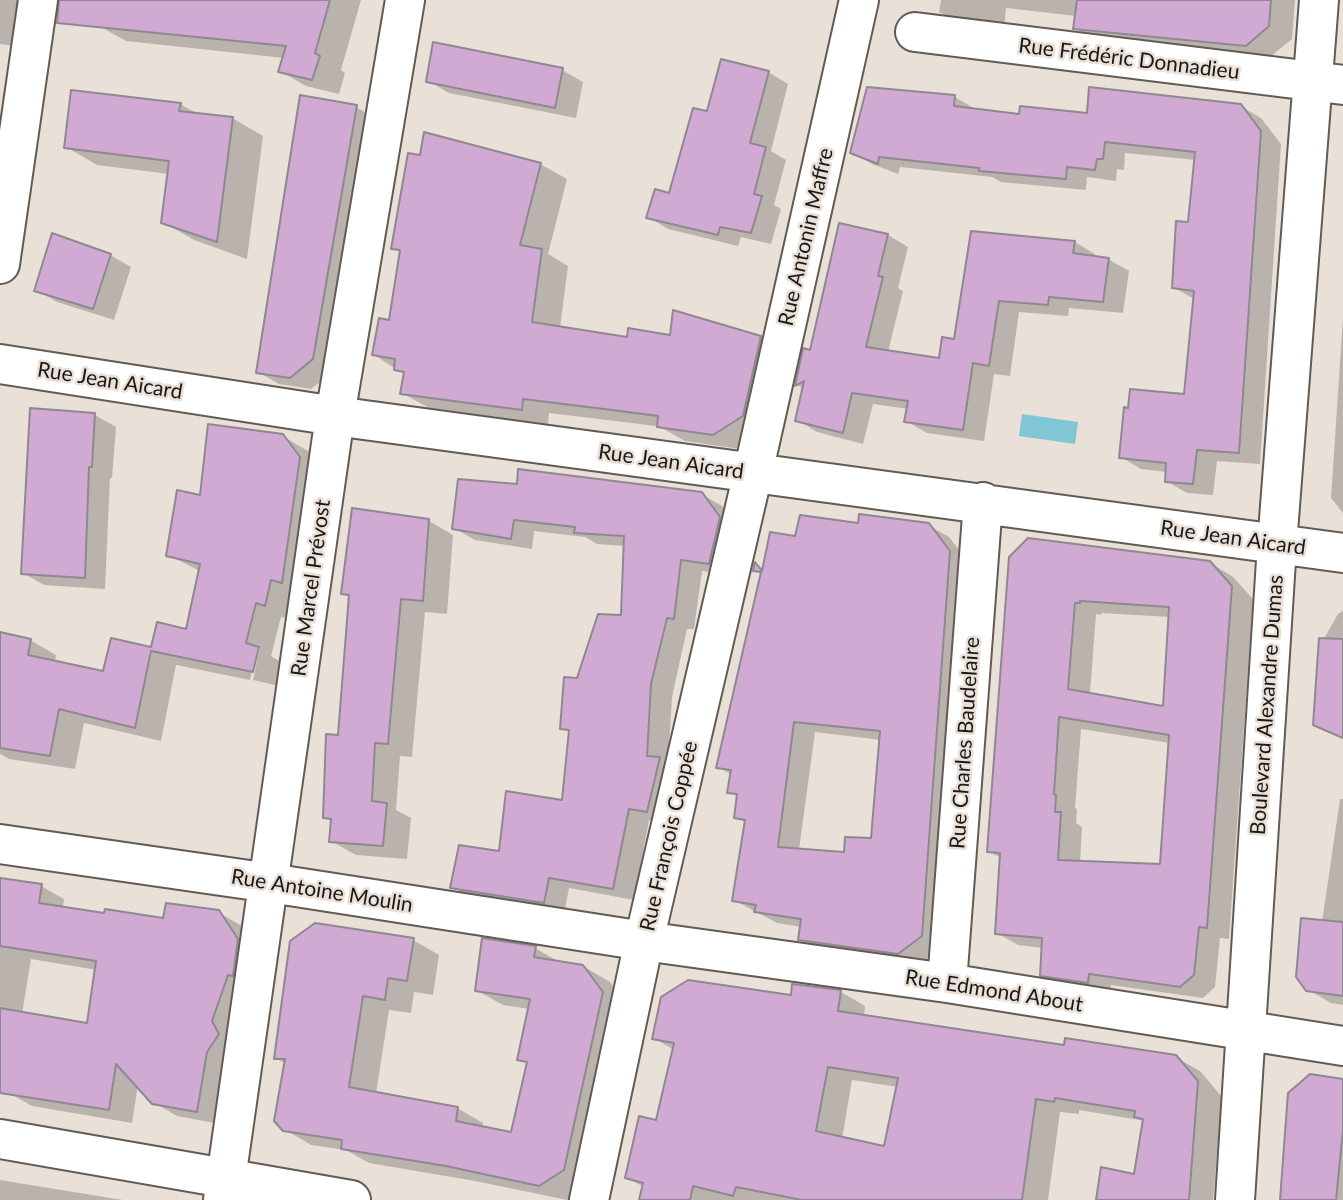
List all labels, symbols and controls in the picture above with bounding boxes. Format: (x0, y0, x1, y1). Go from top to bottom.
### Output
street label: Rue Frédéric Donnadieu (1017, 33, 1241, 85)
street label: Rue Antonin Maffre (773, 146, 839, 328)
street label: Rue Jean Aicard (36, 357, 184, 405)
street label: Rue Jean Aicard (597, 439, 745, 485)
street label: Rue Marcel Prévost (286, 498, 336, 678)
street label: Rue Jean Aicard (1159, 515, 1307, 561)
street label: Boulevard Alexandre Dumas (1245, 574, 1289, 836)
street label: Rue Charles Baudelaire (945, 636, 985, 850)
street label: Rue François Coppée (635, 739, 703, 933)
street label: Rue Antoine Moulin (229, 864, 415, 918)
street label: Rue Edmond About (903, 965, 1085, 1017)

